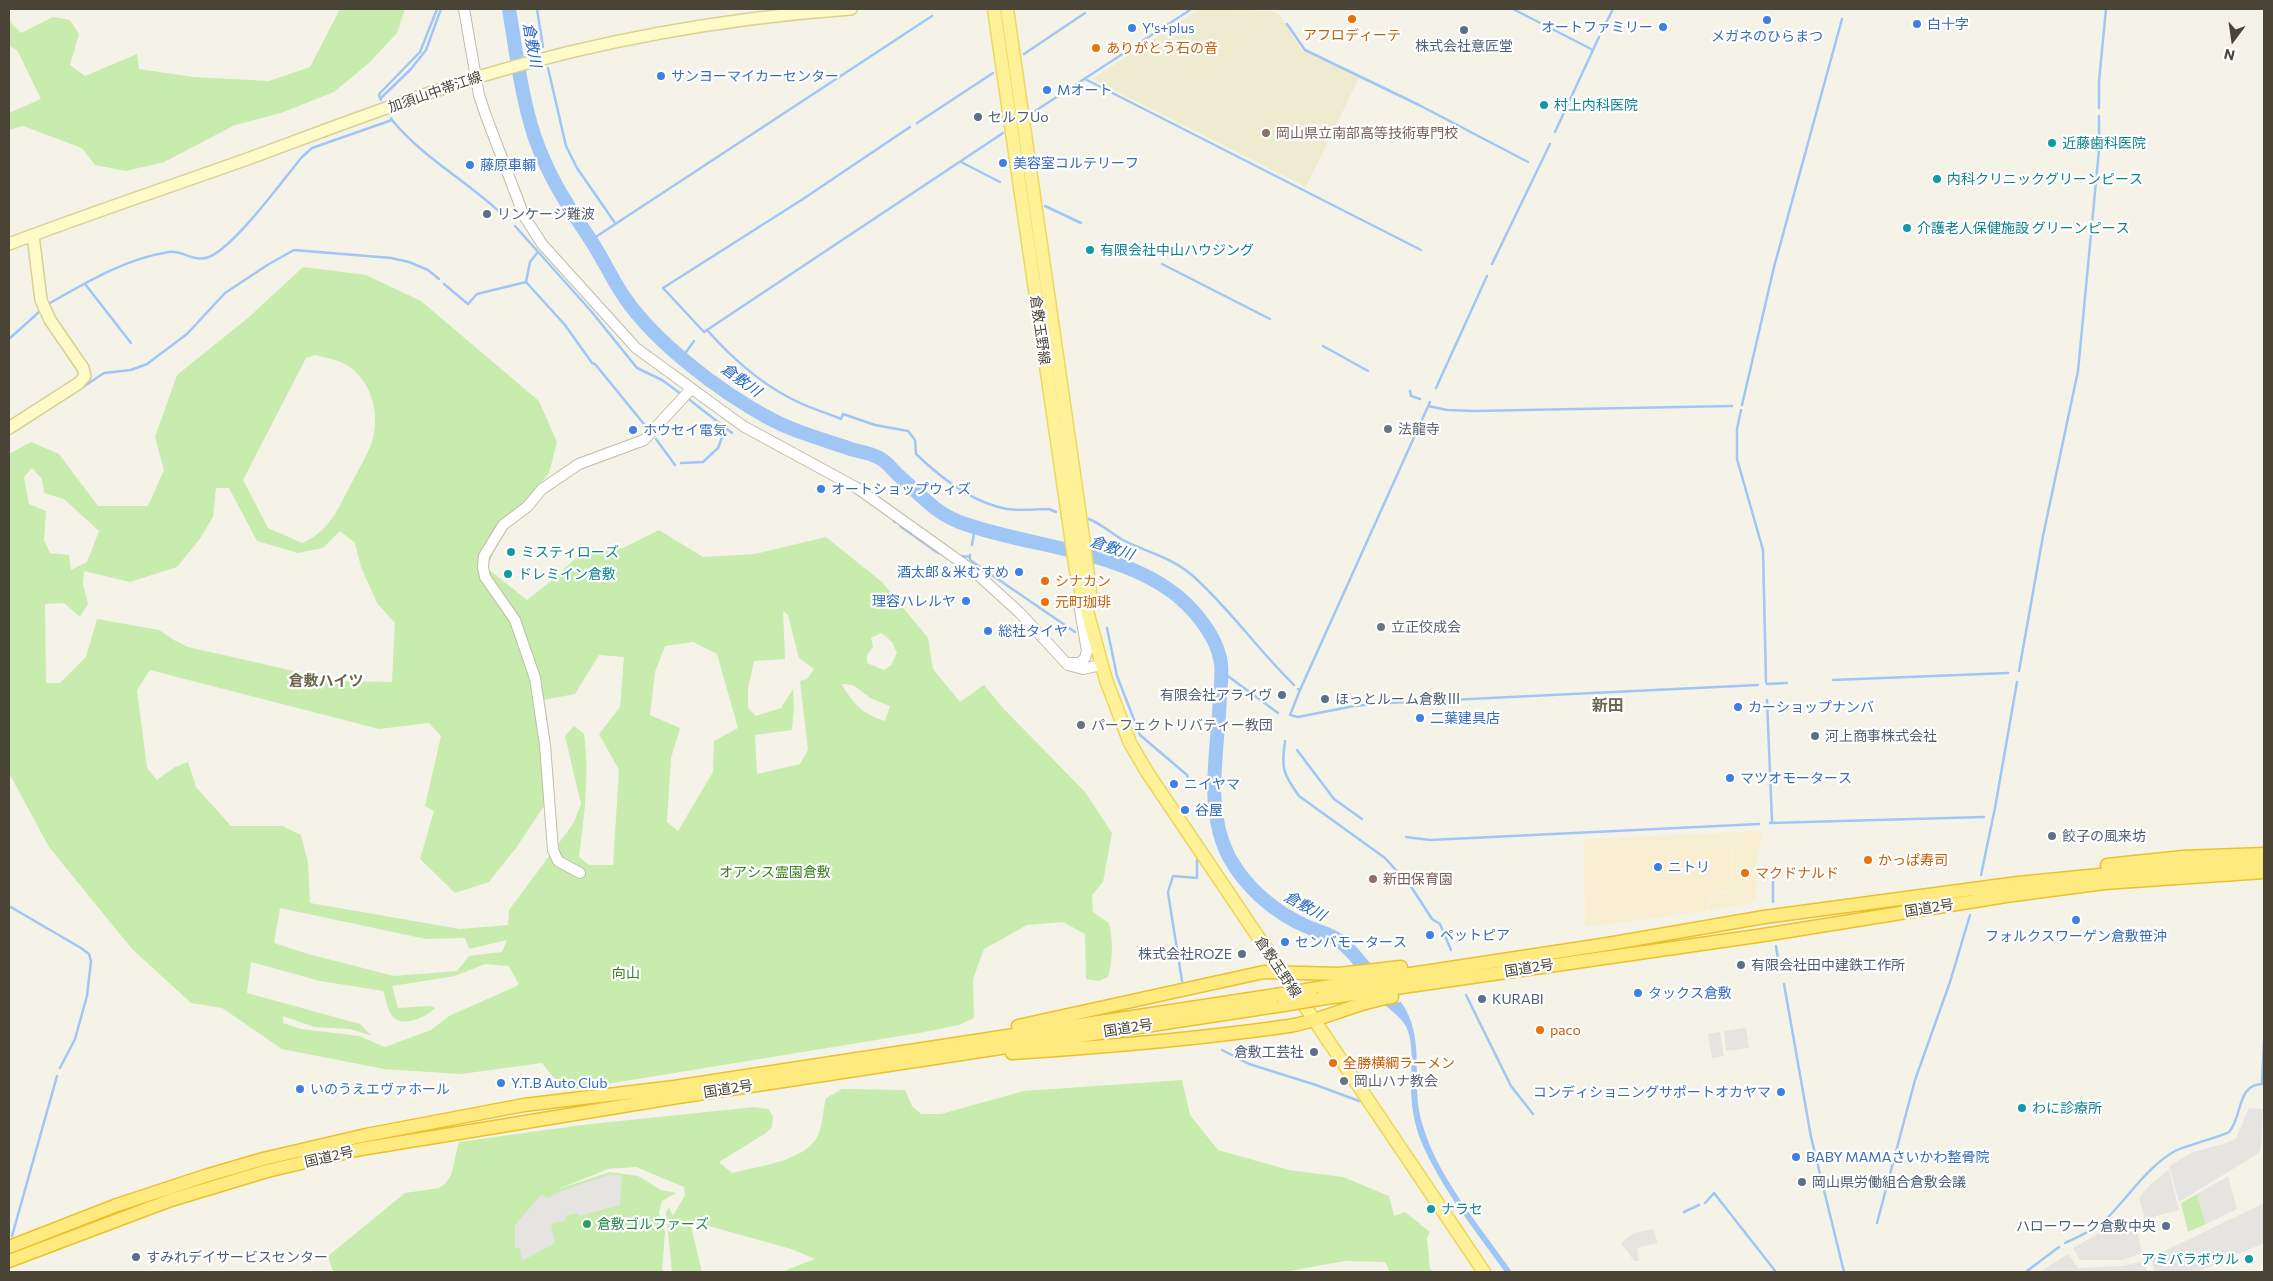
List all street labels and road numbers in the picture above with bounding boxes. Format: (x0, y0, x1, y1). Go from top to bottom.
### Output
street label: 加須山中帯江線 (386, 68, 484, 116)
street label: 倉敷玉野線 (1027, 294, 1053, 366)
street label: 国道2号 (1903, 896, 1955, 920)
street label: 倉敷玉野線 (1251, 933, 1305, 1001)
street label: 国道2号 (1503, 956, 1555, 980)
street label: 国道2号 (1102, 1016, 1154, 1040)
street label: 国道2号 (702, 1077, 754, 1101)
street label: 国道2号 (303, 1143, 355, 1171)

